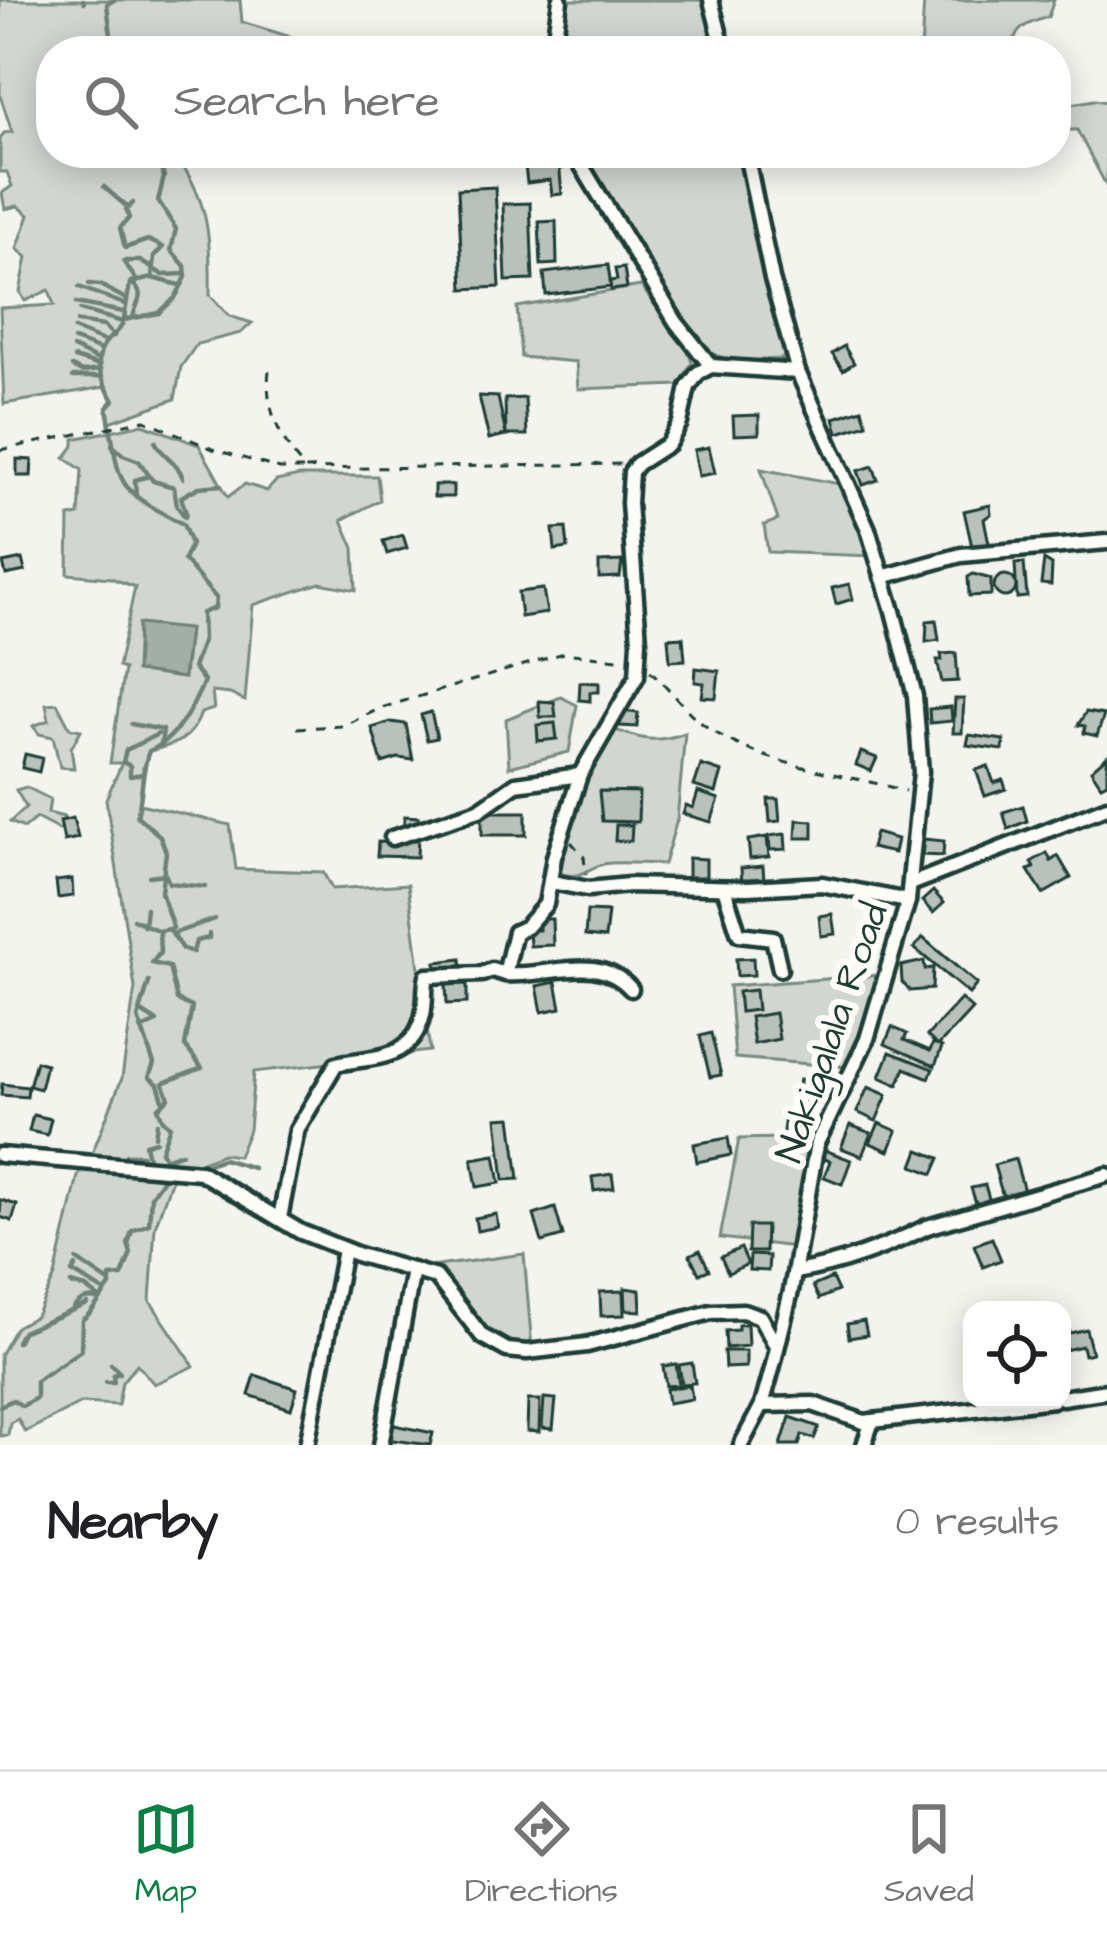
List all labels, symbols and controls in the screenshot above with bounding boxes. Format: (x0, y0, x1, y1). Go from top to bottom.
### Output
search box (36, 36, 1071, 168)
icon: search (78, 69, 144, 135)
text: Search here (174, 71, 440, 133)
street label: Nakigalala Road (763, 896, 903, 1170)
map controls (963, 1301, 1071, 1409)
button: locate (963, 1301, 1071, 1409)
text: Nearby (48, 1488, 218, 1559)
text: 0 results (895, 1496, 1059, 1550)
tab: Map (133, 1796, 199, 1914)
tab: Directions (465, 1796, 618, 1914)
tab: Saved (884, 1796, 974, 1914)

